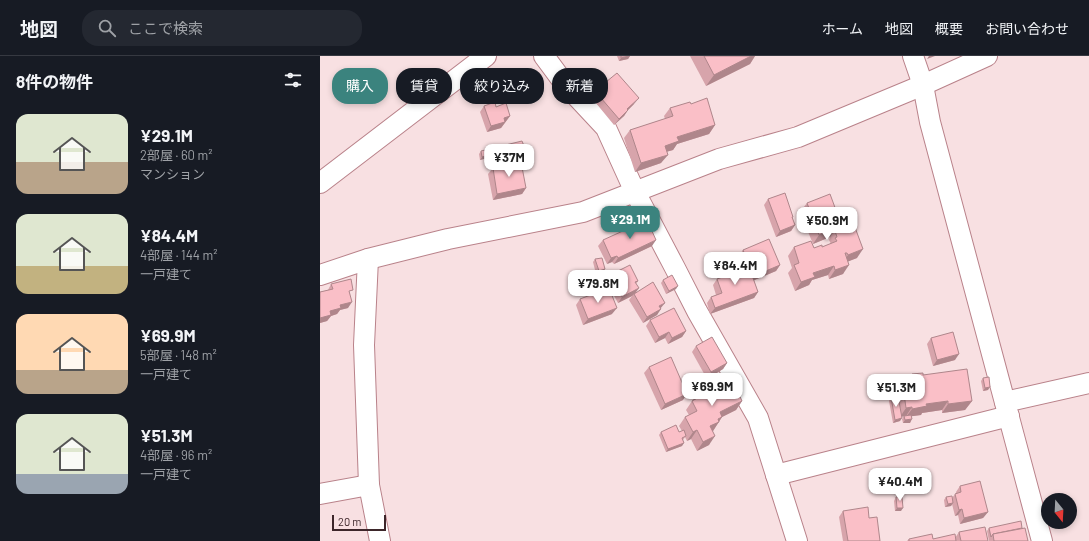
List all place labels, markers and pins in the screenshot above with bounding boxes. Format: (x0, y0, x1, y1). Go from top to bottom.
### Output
pin: ¥37M (485, 144, 533, 178)
pin: ¥29.1M (597, 206, 663, 240)
pin: ¥50.9M (794, 207, 860, 241)
pin: ¥84.4M (702, 252, 768, 286)
pin: ¥79.8M (565, 270, 631, 304)
pin: ¥69.9M (679, 373, 745, 407)
pin: ¥51.3M (863, 374, 929, 408)
pin: ¥40.4M (867, 468, 933, 502)

